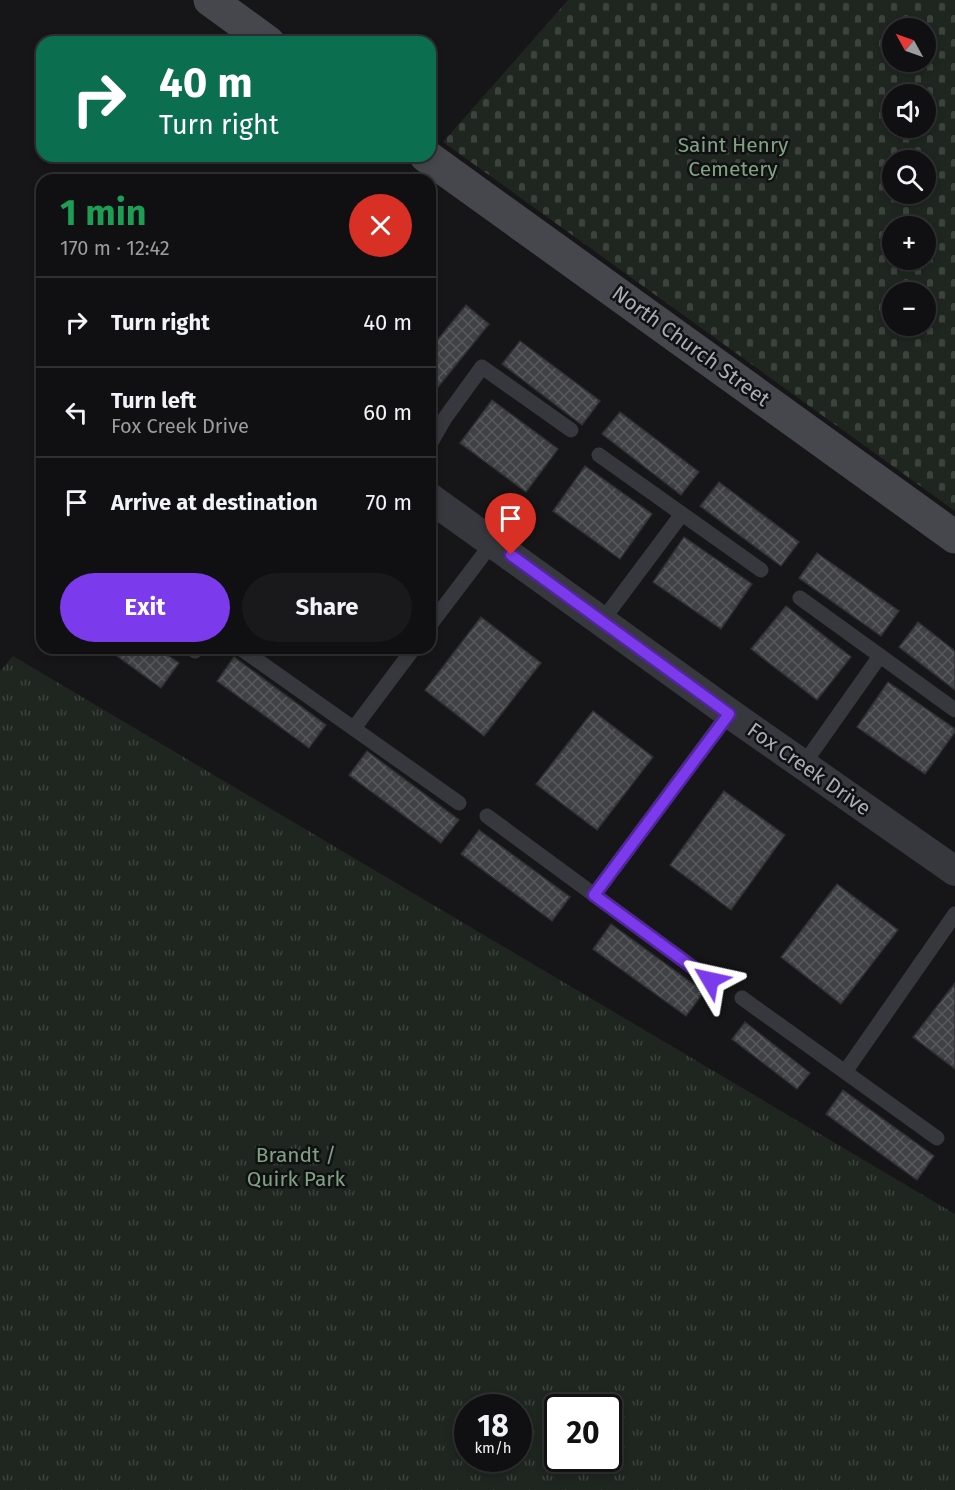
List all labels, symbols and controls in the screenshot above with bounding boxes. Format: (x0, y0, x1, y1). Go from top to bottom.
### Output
north arrow (882, 18, 936, 72)
map controls (882, 18, 936, 336)
text: 40 m (159, 58, 253, 108)
icon: right (60, 60, 138, 138)
button: sound (882, 84, 936, 138)
text: Turn right (159, 109, 279, 141)
park label: Saint Henry Cemetery (678, 132, 789, 182)
button: search (882, 150, 936, 204)
text: 1 min (60, 191, 147, 235)
button: close (349, 194, 412, 257)
button: + (882, 216, 936, 270)
text: 170 m · 12:42 (60, 236, 170, 260)
street label: North Church Street (607, 280, 775, 412)
button: − (882, 282, 936, 336)
icon: right (60, 306, 93, 339)
text: Turn right (111, 309, 210, 336)
text: 40 m (363, 309, 412, 336)
text: Turn left (111, 387, 196, 414)
icon: left (60, 396, 93, 429)
text: 60 m (363, 399, 412, 426)
text: Fox Creek Drive (111, 414, 249, 438)
icon: arrive (60, 486, 93, 519)
text: Arrive at destination (111, 489, 318, 516)
text: 70 m (366, 489, 412, 516)
pin (485, 493, 536, 555)
icon: arrive (494, 502, 527, 535)
button: Exit (60, 573, 230, 642)
button: Share (242, 573, 412, 642)
street label: Fox Creek Drive (742, 717, 876, 821)
position arrow (678, 948, 742, 1012)
park label: Brandt / Quirk Park (247, 1142, 345, 1192)
speed limit sign: 20 (544, 1394, 622, 1472)
text: 18 (477, 1408, 509, 1444)
text: km/h (474, 1439, 512, 1457)

